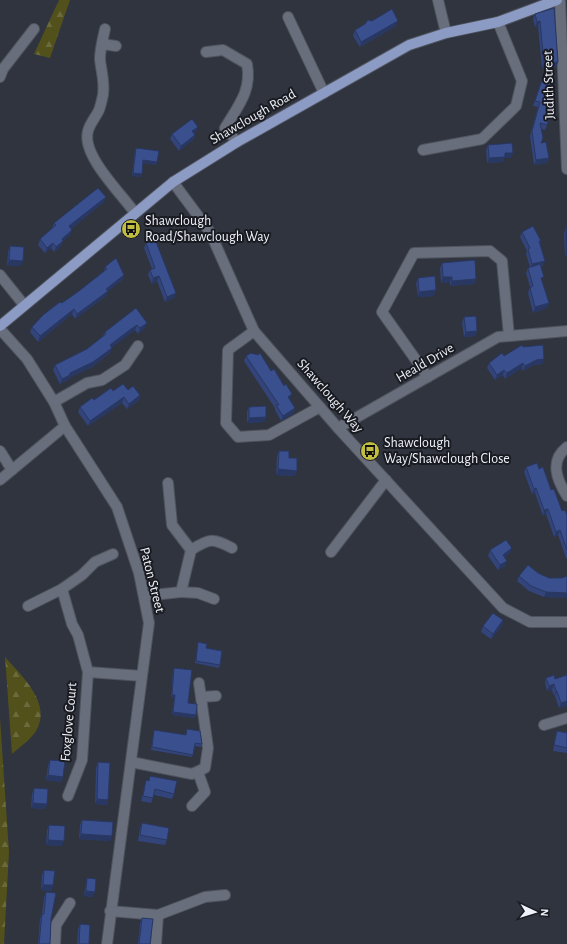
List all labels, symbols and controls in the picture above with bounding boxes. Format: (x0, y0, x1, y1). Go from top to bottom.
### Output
street label: Judith Street (541, 50, 557, 120)
street label: Shawclough Road (208, 87, 298, 147)
place label: Shawclough Road/Shawclough Way (145, 214, 269, 244)
bus stop icon: Shawclough Road/Shawclough Way (120, 218, 142, 240)
street label: Heald Drive (394, 341, 456, 385)
street label: Shawclough Way (294, 356, 366, 436)
place label: Shawclough Way/Shawclough Close (384, 436, 510, 466)
bus stop icon: Shawclough Way/Shawclough Close (359, 440, 381, 462)
street label: Paton Street (137, 546, 167, 615)
street label: Foxglove Court (59, 681, 79, 762)
north arrow (515, 892, 555, 932)
text: N (539, 908, 550, 917)

